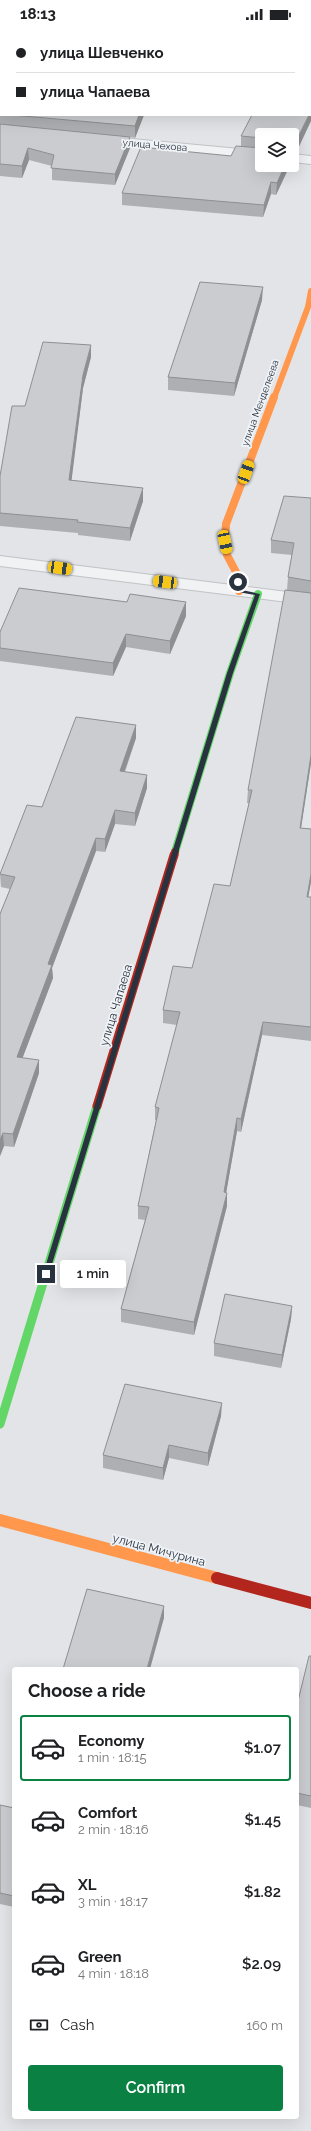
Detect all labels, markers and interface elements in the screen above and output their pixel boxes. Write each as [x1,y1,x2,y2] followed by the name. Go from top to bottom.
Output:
[20,5,56,23] text: 18:13
[40,44,164,62] text: улица Шевченко
[40,83,150,101] text: улица Чапаева
[255,128,299,172] map controls
[255,128,299,172] button: layers
[122,137,188,153] street label: улица Чехова
[239,358,281,448] street label: улица Менделеева
[236,459,256,485] car
[217,529,233,555] car
[47,560,73,576] car
[229,573,247,591] route start
[152,575,178,589] car
[97,962,135,1048] street label: улица Чапаева
[60,1260,126,1288] callout: 1 min
[37,1265,55,1283] route end
[77,1266,109,1281] text: 1 min
[111,1531,207,1569] street label: улица Мичурина
[28,1680,146,1701] text: Choose a ride
[30,1730,66,1766] icon: car
[78,1732,145,1750] text: Economy
[244,1739,281,1757] text: $1.07
[78,1750,147,1765] text: 1 min · 18:15
[30,1802,66,1838] icon: car
[78,1804,137,1822] text: Comfort
[245,1811,281,1829] text: $1.45
[78,1822,149,1837] text: 2 min · 18:16
[30,1874,66,1910] icon: car
[78,1876,96,1894] text: XL
[244,1883,281,1901] text: $1.82
[78,1894,148,1909] text: 3 min · 18:17
[30,1946,66,1982] icon: car
[78,1948,122,1966] text: Green
[242,1955,281,1973] text: $2.09
[78,1966,149,1981] text: 4 min · 18:18
[28,2014,50,2036] icon: cash
[60,2016,94,2034] text: Cash
[246,2018,283,2033] text: 160 m
[28,2065,283,2111] button: Confirm

